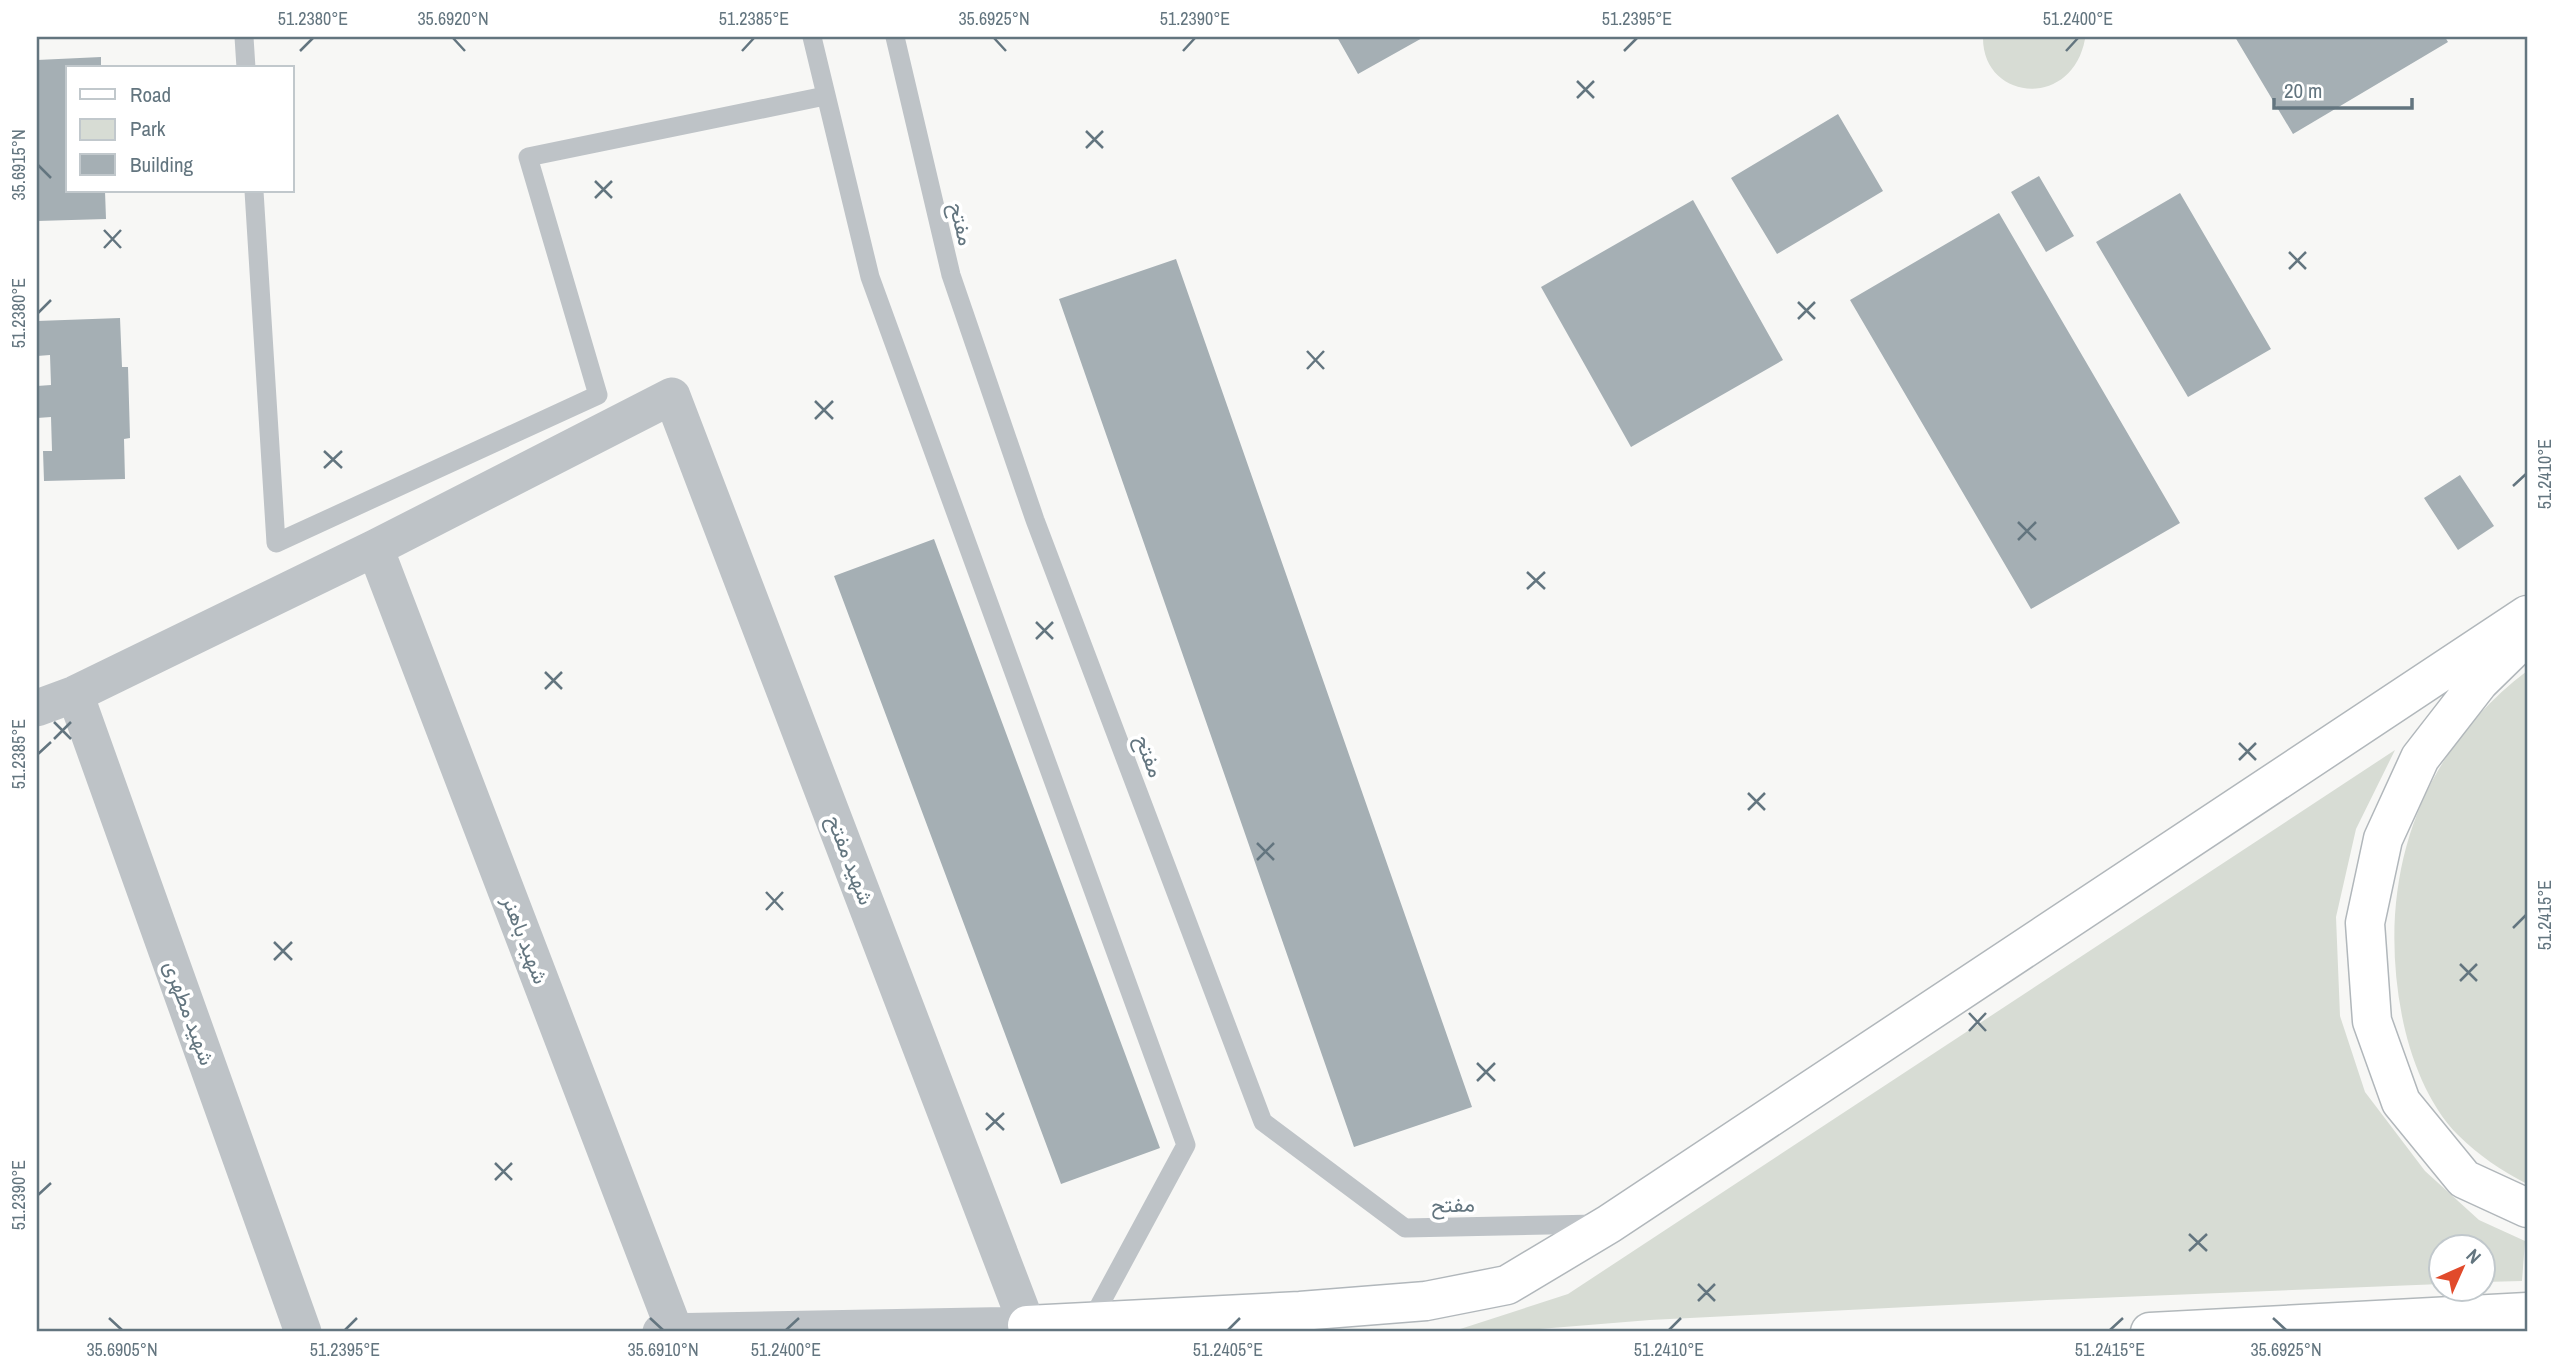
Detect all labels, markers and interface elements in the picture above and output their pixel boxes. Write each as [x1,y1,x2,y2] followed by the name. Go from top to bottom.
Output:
[278,6,348,31] text: 51.2380°E
[417,6,489,31] text: 35.6920°N
[719,6,789,31] text: 51.2385°E
[958,6,1030,31] text: 35.6925°N
[1160,6,1230,31] text: 51.2390°E
[1602,6,1672,31] text: 51.2395°E
[2043,6,2113,31] text: 51.2400°E
[66,66,294,192] legend
[2274,66,2412,110] scale bar
[2284,76,2322,105] text: 20 m
[130,80,171,109] text: Road
[130,114,166,143] text: Park
[6,129,31,201] text: 35.6915°N
[130,150,194,179] text: Building
[942,199,981,249] street label: مفتح
[6,278,31,348] text: 51.2380°E
[2532,439,2557,509] text: 51.2410°E
[6,719,31,789] text: 51.2385°E
[1128,730,1171,781] street label: مفتح
[820,811,881,909] street label: شهید مفتح
[2532,880,2557,950] text: 51.2415°E
[495,891,555,988] street label: شهید باهنر
[157,956,222,1069] street label: شهید مطهری
[6,1160,31,1230] text: 51.2390°E
[1431,1190,1475,1219] street label: مفتح
[2428,1232,2498,1302] north arrow
[2461,1243,2487,1269] text: N
[86,1337,158,1362] text: 35.6905°N
[310,1337,380,1362] text: 51.2395°E
[627,1337,699,1362] text: 35.6910°N
[751,1337,821,1362] text: 51.2400°E
[1193,1337,1263,1362] text: 51.2405°E
[1634,1337,1704,1362] text: 51.2410°E
[2075,1337,2145,1362] text: 51.2415°E
[2250,1337,2322,1362] text: 35.6925°N

